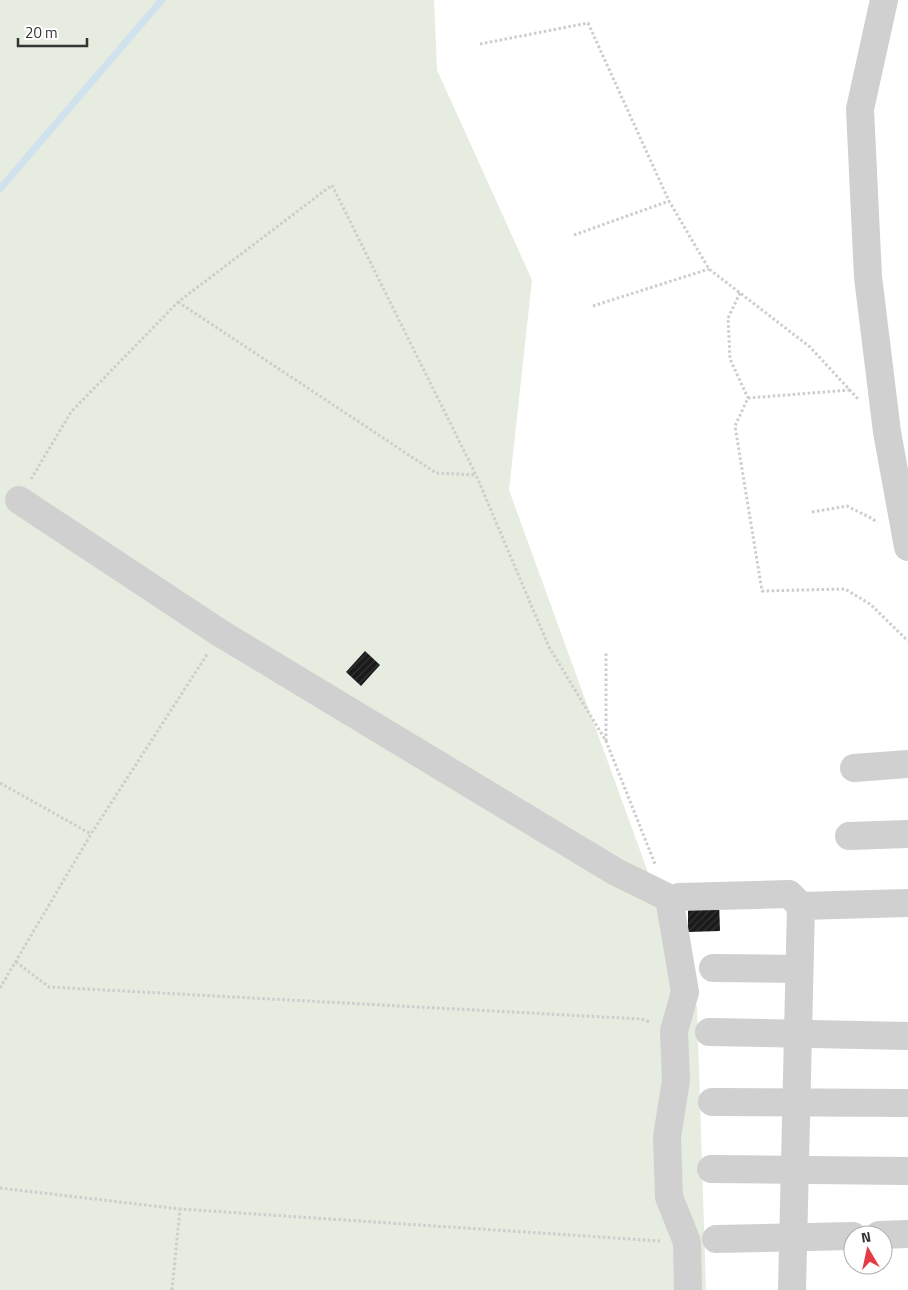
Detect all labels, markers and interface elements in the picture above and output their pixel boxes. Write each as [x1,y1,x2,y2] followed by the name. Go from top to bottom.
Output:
[18,15,86,47] scale bar
[25,21,58,44] text: 20 m
[843,1225,893,1275] north arrow
[859,1226,872,1248] text: N

